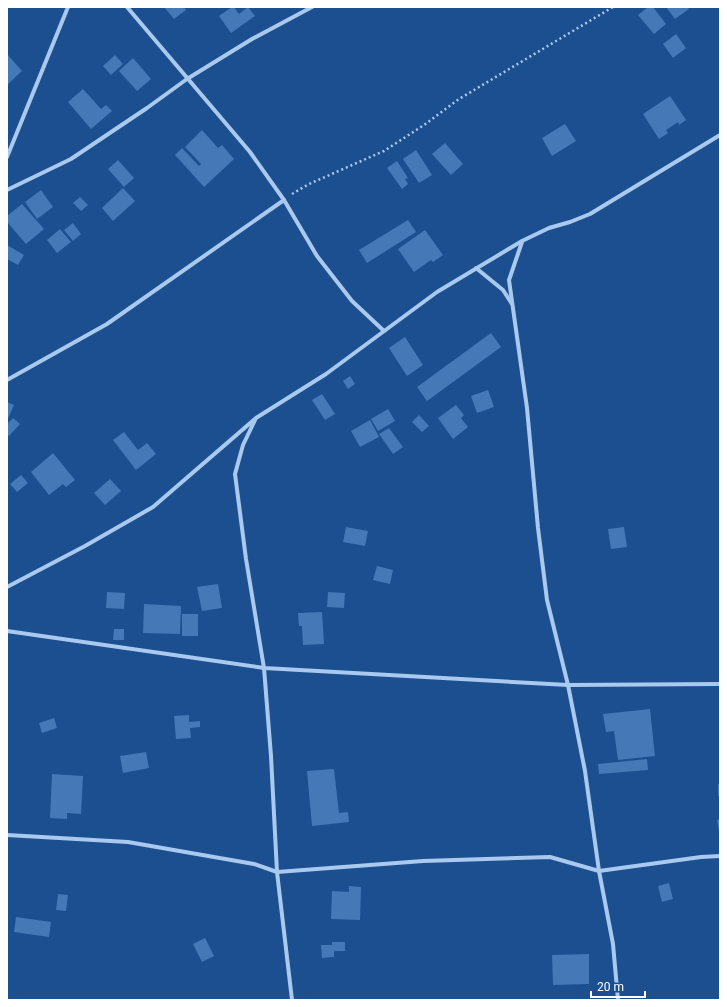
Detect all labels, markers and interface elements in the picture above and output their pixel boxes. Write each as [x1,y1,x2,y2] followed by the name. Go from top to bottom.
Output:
[591,973,645,999] scale bar
[597,980,624,994] text: 20 m

